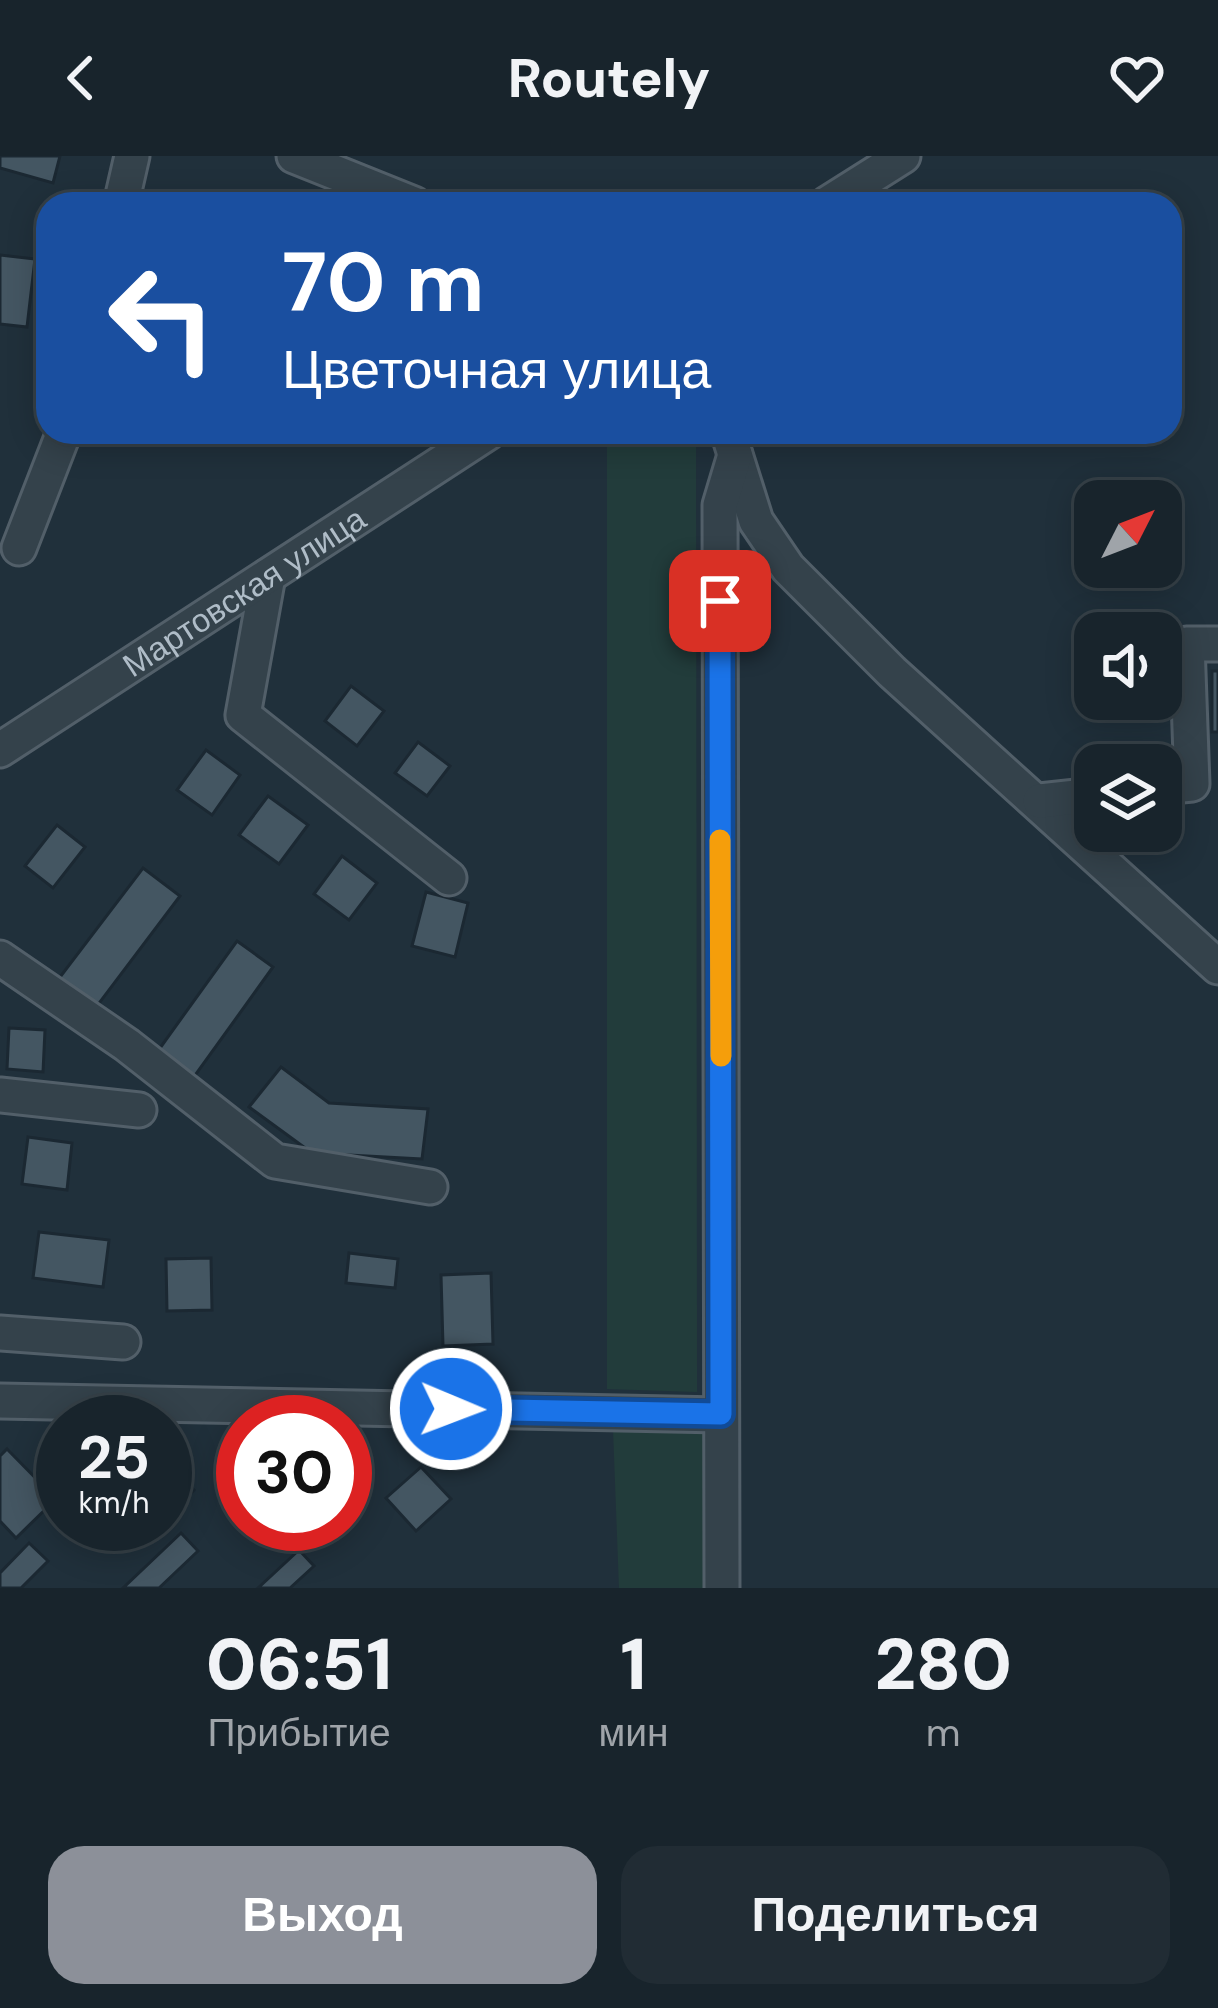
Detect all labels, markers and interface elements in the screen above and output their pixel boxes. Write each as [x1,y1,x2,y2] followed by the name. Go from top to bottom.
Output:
[508,43,710,114] text: Routely
[48,45,114,111] icon: back
[1104,45,1170,111] icon: heart
[282,228,485,337] text: 70 m
[84,240,240,396] icon: left
[282,334,711,405] text: Цветочная улица
[1074,480,1182,588] north arrow
[1074,480,1182,852] map controls
[114,496,374,686] street label: Мартовская улица
[669,550,771,652] pin
[687,568,753,634] icon: arrive
[1074,612,1182,720] button: sound
[1074,744,1182,852] button: layers
[388,1346,514,1472] position arrow
[216,1395,372,1551] speed limit sign: 30
[78,1418,150,1497] text: 25
[79,1483,149,1522] text: km/h
[206,1618,393,1711] text: 06:51
[620,1618,647,1711] text: 1
[874,1618,1012,1711] text: 280
[208,1707,391,1758] text: Прибытие
[598,1707,669,1758] text: мин
[926,1707,961,1758] text: m
[48,1846,597,1984] button: Выход
[621,1846,1170,1984] button: Поделиться

